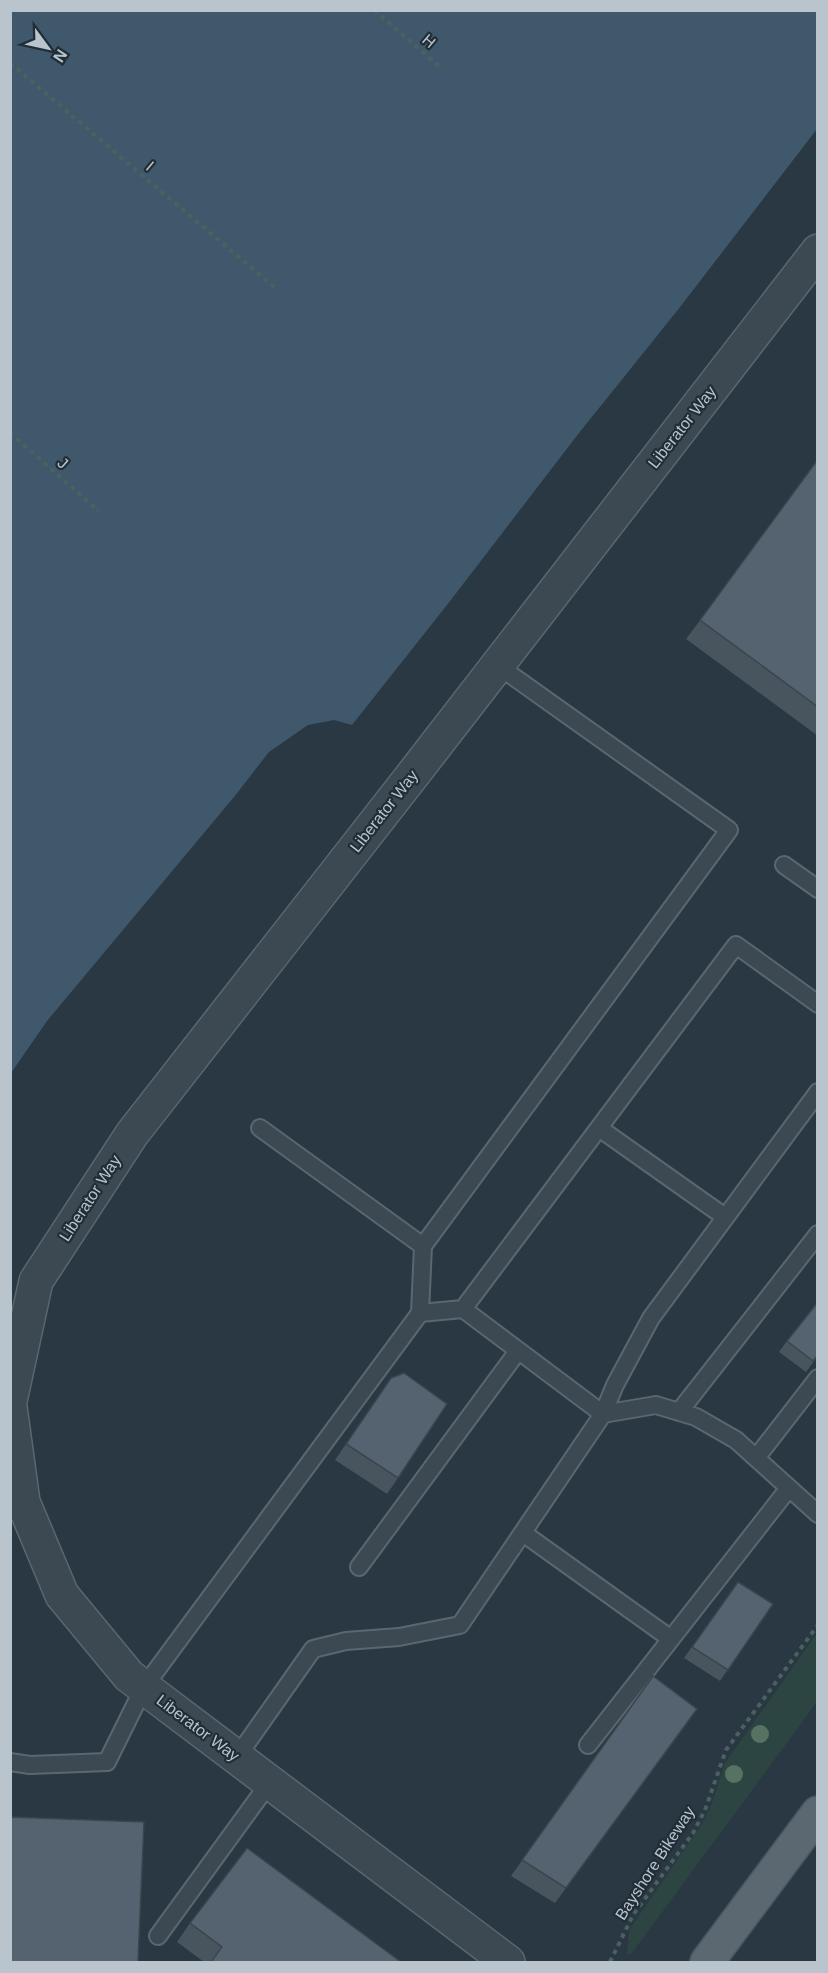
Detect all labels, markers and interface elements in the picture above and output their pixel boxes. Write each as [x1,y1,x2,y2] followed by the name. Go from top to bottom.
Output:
[18,18,78,78] north arrow
[419,31,439,51] street label: H
[50,46,70,65] text: N
[143,158,157,174] street label: I
[645,383,719,471] street label: Liberator Way
[54,454,72,472] street label: J
[347,767,421,855] street label: Liberator Way
[56,1152,124,1244] street label: Liberator Way
[153,1691,243,1765] street label: Liberator Way
[612,1803,698,1923] street label: Bayshore Bikeway

